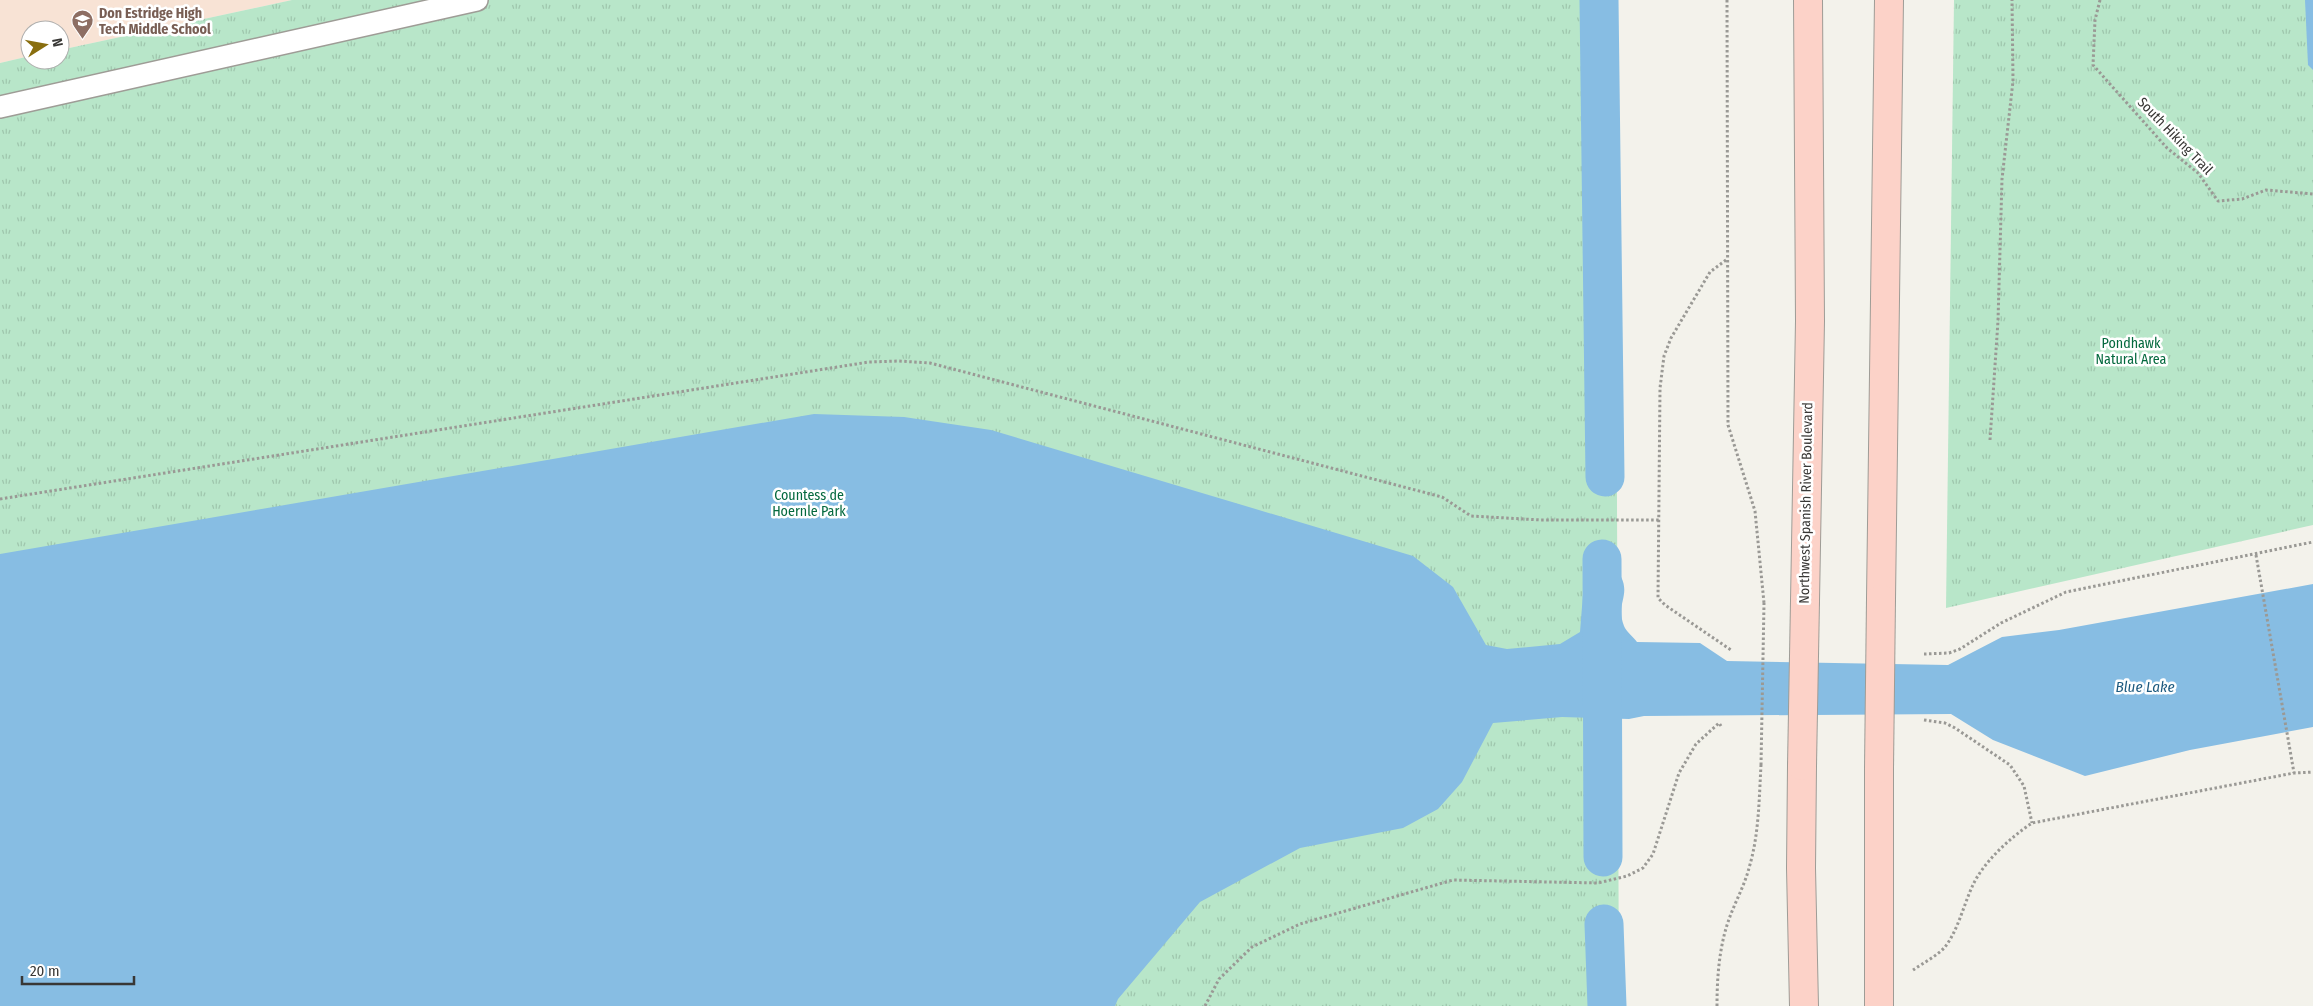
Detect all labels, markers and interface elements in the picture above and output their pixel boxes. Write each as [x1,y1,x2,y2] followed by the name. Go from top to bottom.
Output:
[99,5,211,38] place label: Don Estridge High Tech Middle School
[71,9,95,40] school or university icon: Don Estridge High Tech Middle School
[20,20,70,70] north arrow
[48,37,66,48] text: N
[2134,94,2216,178] street label: South Hiking Trail
[2096,335,2167,368] park label: Pondhawk Natural Area
[1796,402,1816,604] street label: Northwest Spanish River Boulevard
[772,487,846,520] park label: Countess de Hoernle Park
[2115,678,2175,696] water label: Blue Lake
[22,954,135,986] scale bar
[30,962,60,980] text: 20 m

